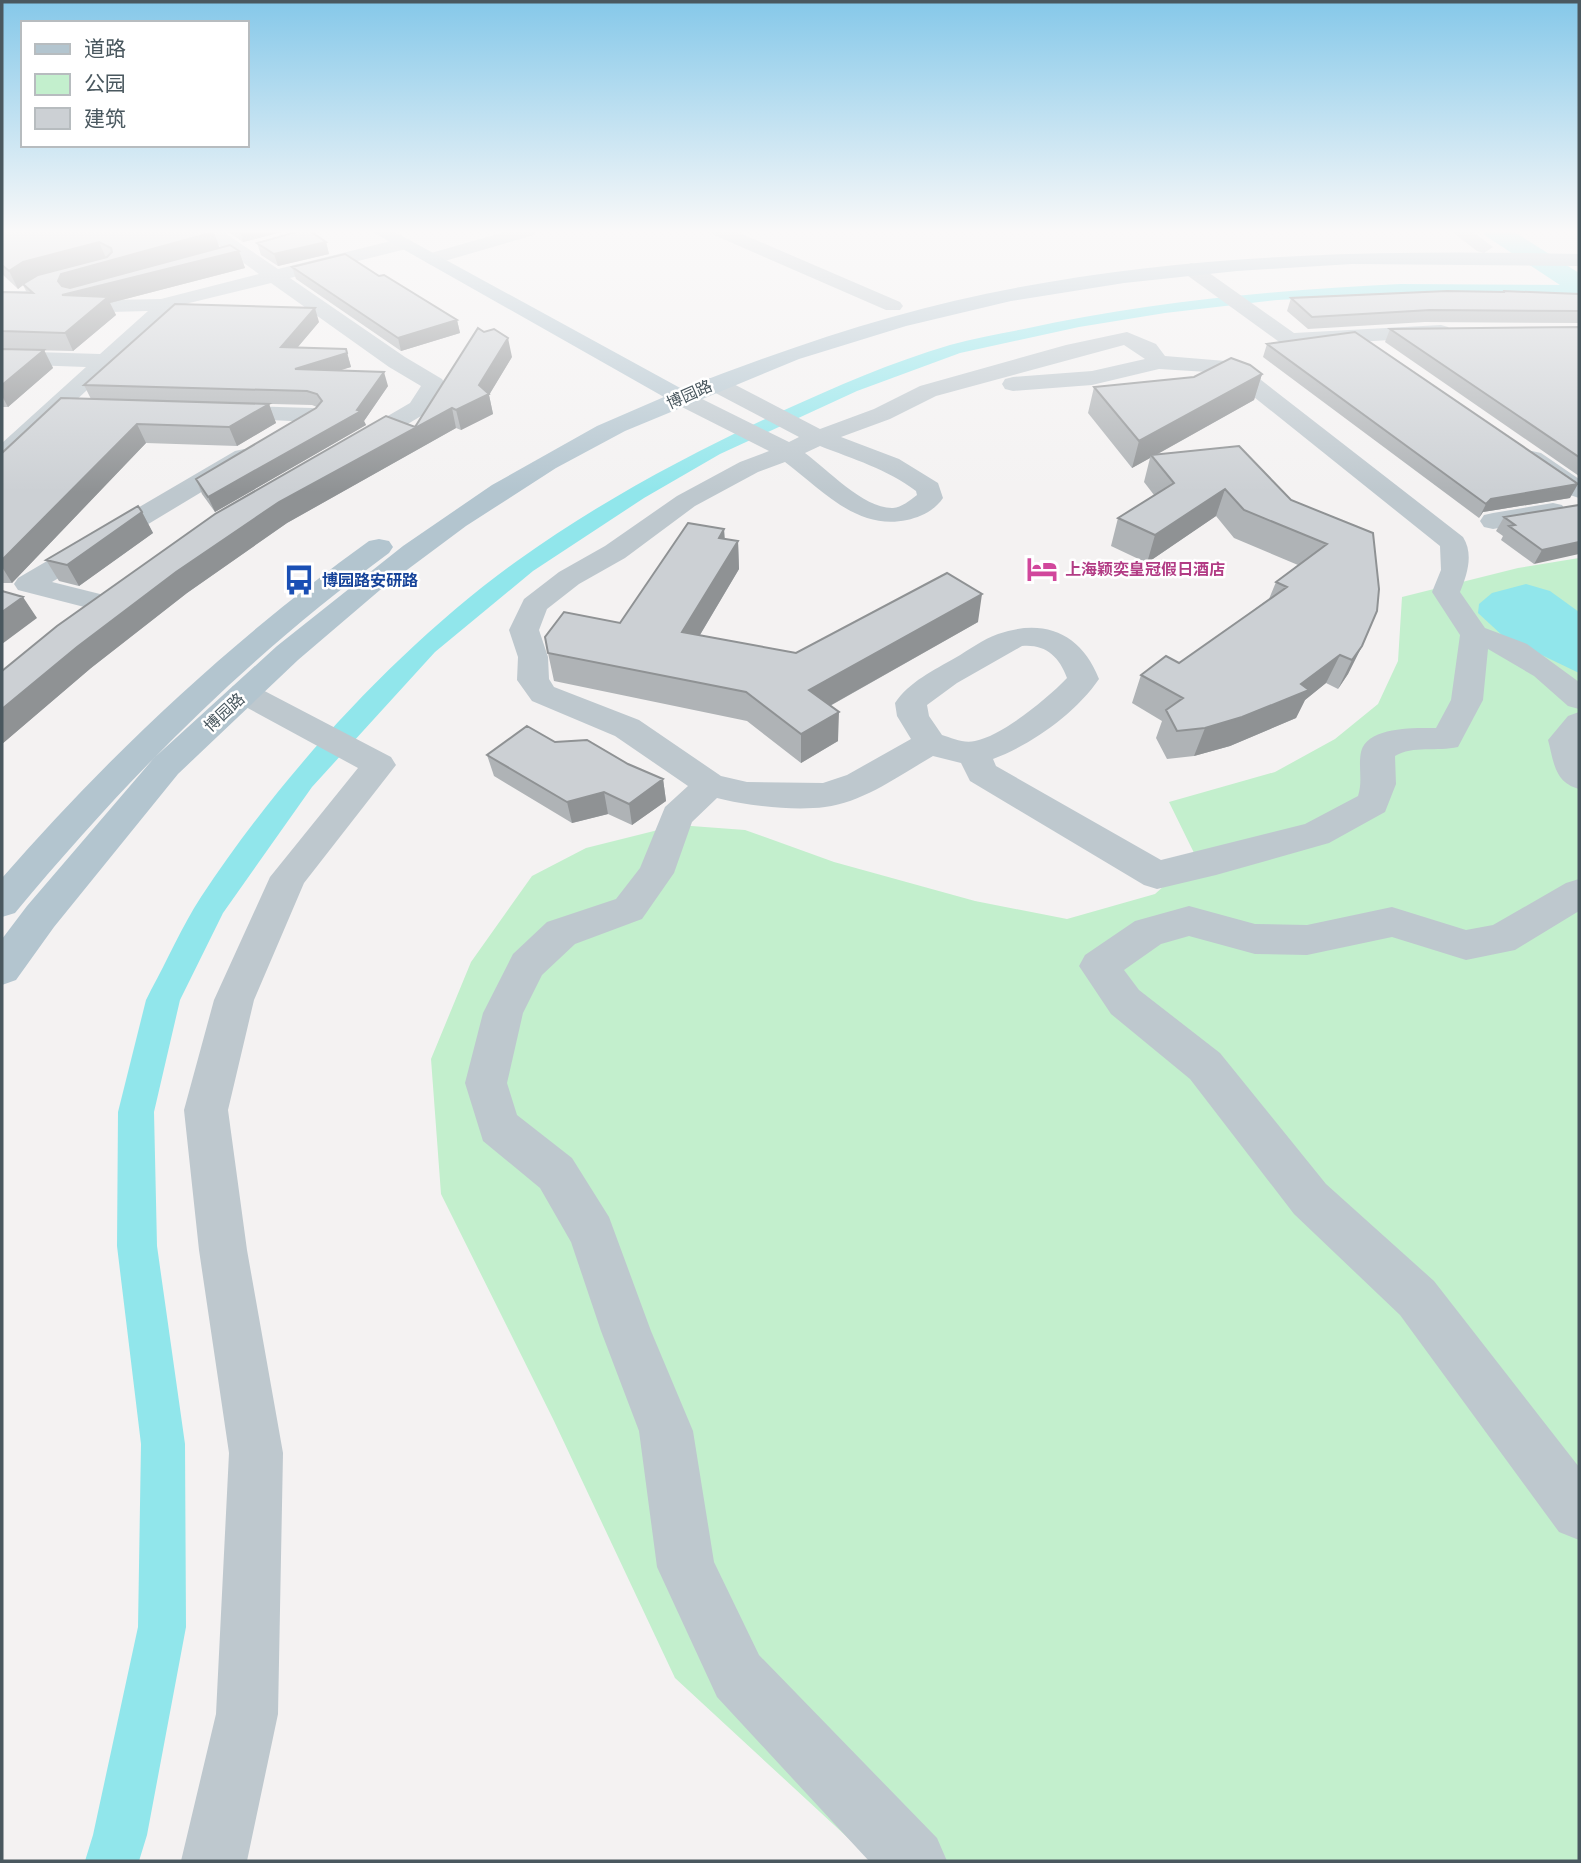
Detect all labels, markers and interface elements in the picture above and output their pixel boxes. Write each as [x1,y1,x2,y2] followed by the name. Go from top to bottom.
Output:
[21,21,248,147] legend
[84,32,126,64] text: 道路
[84,67,126,99] text: 公园
[84,102,126,134] text: 建筑
[662,373,716,415] street label: 博园路
[1025,552,1059,586] hotel icon: 上海颖奕皇冠假日酒店
[1065,557,1225,581] place label: 上海颖奕皇冠假日酒店
[282,563,316,597] bus stop icon: 博园路安研路
[322,568,418,592] place label: 博园路安研路
[198,687,250,737] street label: 博园路

